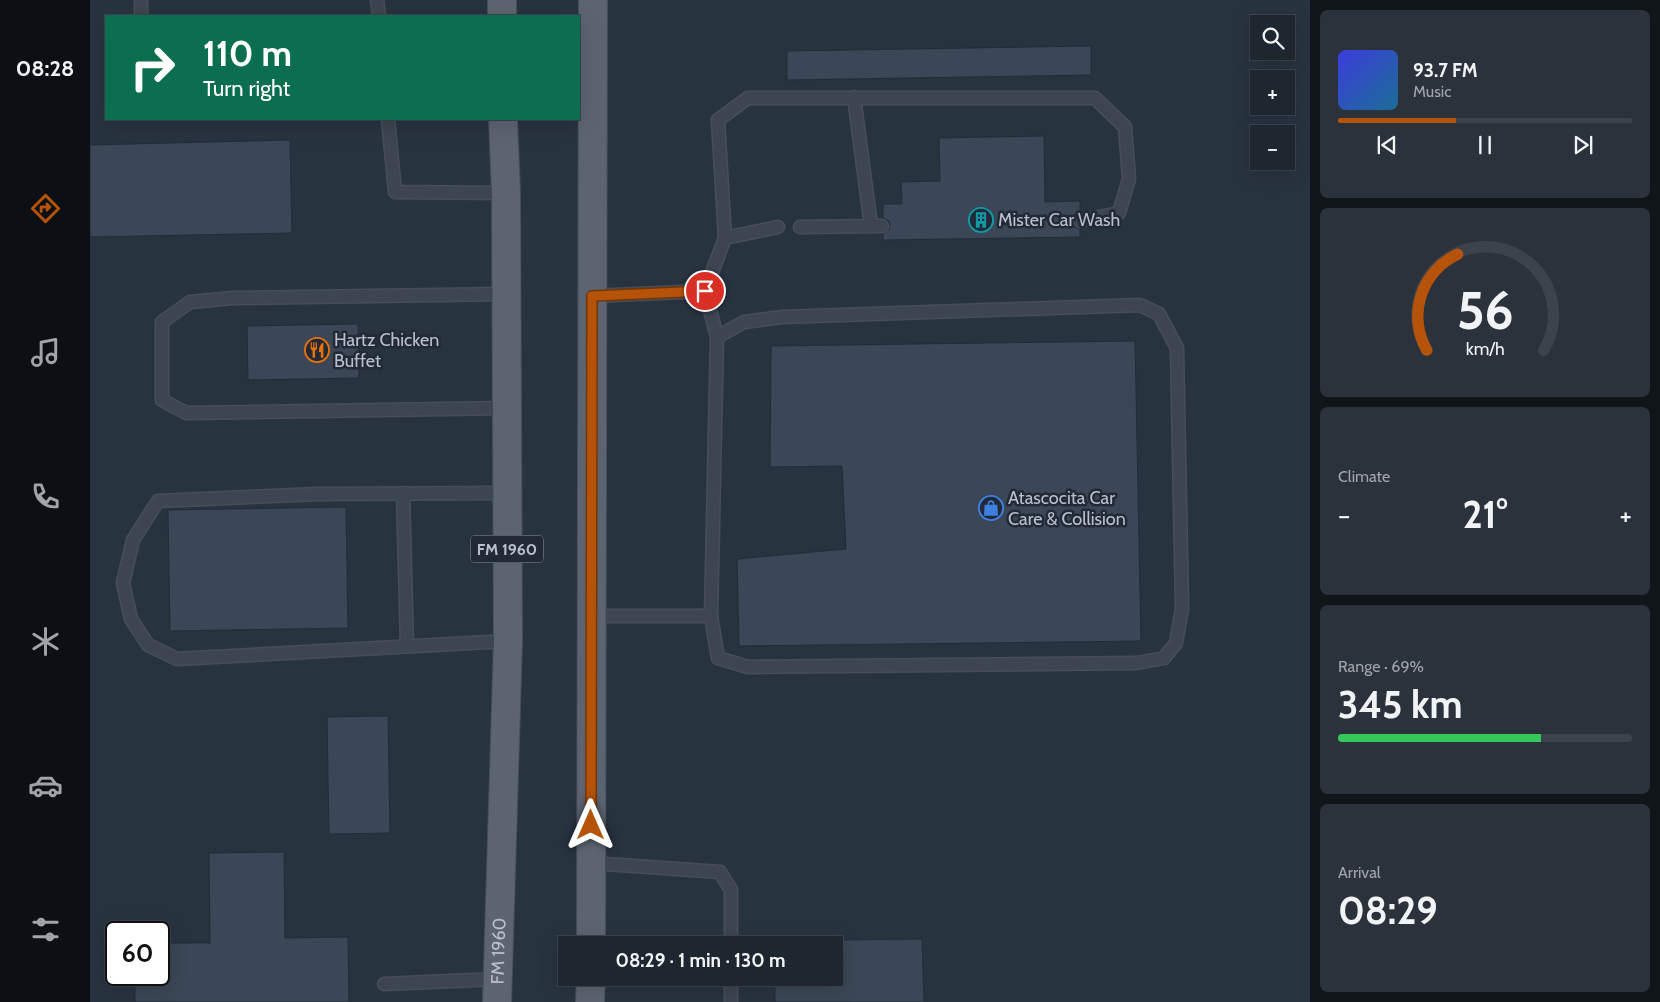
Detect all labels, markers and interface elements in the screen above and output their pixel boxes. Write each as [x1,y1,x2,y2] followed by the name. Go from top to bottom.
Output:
[1250,15,1295,170] map controls
[1250,15,1295,60] button: search
[203,32,292,75] text: 110 m
[120,35,185,100] icon: right
[16,55,74,82] text: 08:28
[1413,59,1478,82] text: 93.7 FM
[1250,70,1295,115] button: +
[203,75,290,102] text: Turn right
[1413,82,1451,101] text: Music
[1250,125,1295,170] button: −
[1373,131,1401,159] icon: previous
[1471,131,1499,159] icon: pause
[1569,131,1597,159] icon: next
[28,191,63,226] icon: directions
[968,207,994,233] building icon: Mister Car Wash
[998,209,1120,231] place label: Mister Car Wash
[684,270,726,312] pin
[691,277,719,305] icon: arrive
[1456,279,1514,342] text: 56
[334,329,439,372] place label: Hartz Chicken Buffet
[28,335,63,370] icon: music
[304,337,330,363] restaurant icon: Hartz Chicken Buffet
[1465,338,1505,359] text: km/h
[1338,467,1390,486] text: Climate
[28,479,63,514] icon: phone
[1008,487,1126,530] place label: Atascocita Car Care & Collision
[1462,491,1508,538] text: 21°
[978,495,1004,521] shop icon: Atascocita Car Care & Collision
[1338,498,1350,532] text: −
[1620,498,1632,532] text: +
[471,536,543,562] road number: FM 1960
[28,624,63,659] icon: climate
[1338,657,1424,676] text: Range · 69%
[1338,681,1463,728] text: 345 km
[28,768,63,803] icon: car
[564,798,616,850] position arrow
[1338,863,1381,882] text: Arrival
[1338,887,1438,934] text: 08:29
[28,912,63,947] icon: filters
[487,917,511,985] street label: FM 1960
[105,921,170,986] speed limit sign: 60
[615,949,786,972] text: 08:29 · 1 min · 130 m

